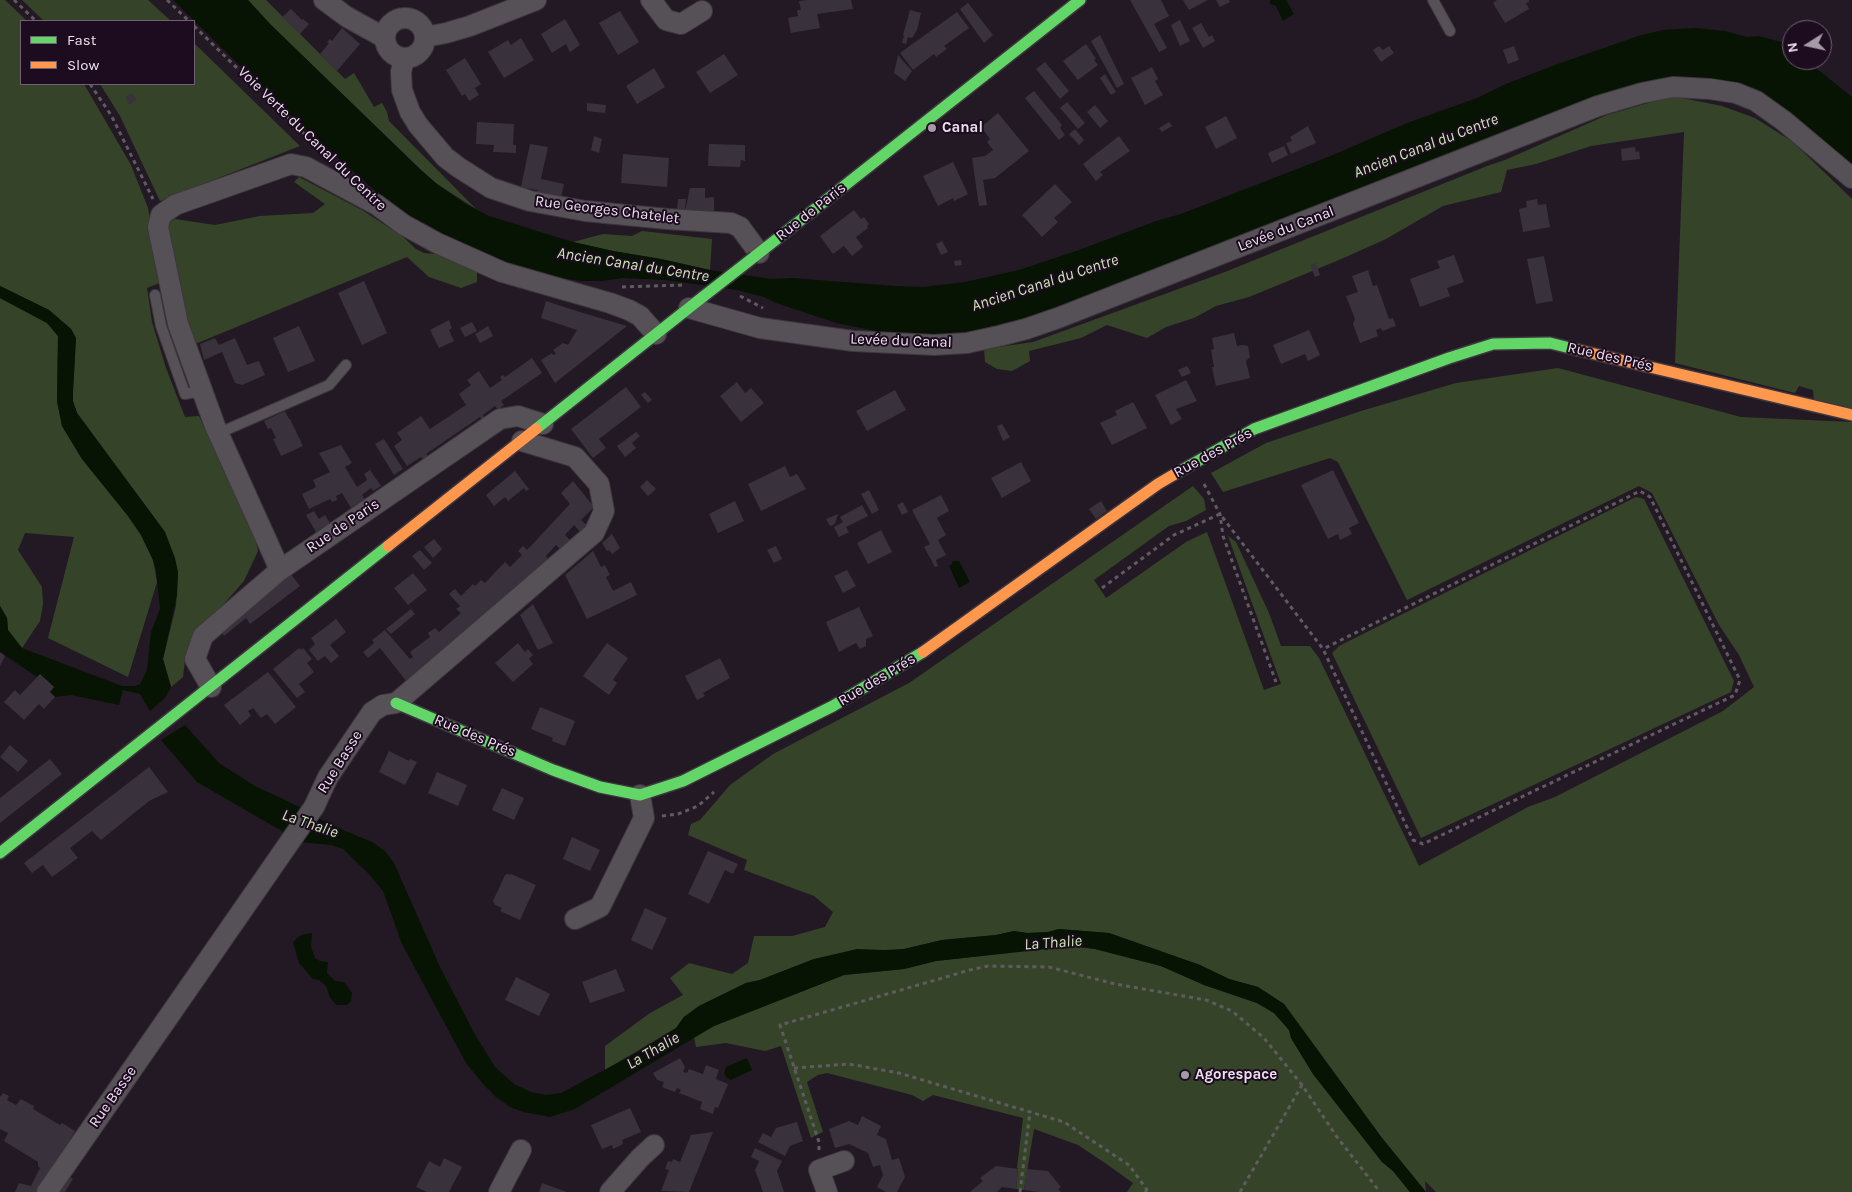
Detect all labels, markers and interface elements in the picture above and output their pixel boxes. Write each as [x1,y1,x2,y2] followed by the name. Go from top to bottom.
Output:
[20,20,195,85] legend
[1782,20,1832,70] north arrow
[67,31,96,49] text: Fast
[1783,41,1802,54] text: N
[67,56,99,74] text: Slow
[234,63,390,215] street label: Voie Verte du Canal du Centre
[1351,110,1501,182] water label: Ancien Canal du Centre
[942,119,983,137] place label: Canal
[926,122,938,134] marker: Canal
[772,179,850,245] street label: Rue de Paris
[534,192,680,228] street label: Rue Georges Chatelet
[1235,202,1337,256] street label: Levée du Canal
[556,244,710,286] water label: Ancien Canal du Centre
[969,250,1121,316] water label: Ancien Canal du Centre
[850,330,952,352] street label: Levée du Canal
[1566,338,1654,376] street label: Rue des Prés
[1171,424,1255,482] street label: Rue des Prés
[303,495,383,557] street label: Rue de Paris
[835,650,919,710] street label: Rue des Prés
[431,711,519,761] street label: Rue des Prés
[314,727,366,797] street label: Rue Basse
[279,805,341,843] water label: La Thalie
[1023,931,1083,955] water label: La Thalie
[623,1028,683,1074] water label: La Thalie
[85,1063,141,1131] street label: Rue Basse
[1195,1066,1277,1084] place label: Agorespace
[1179,1069,1191,1081] marker: Agorespace

